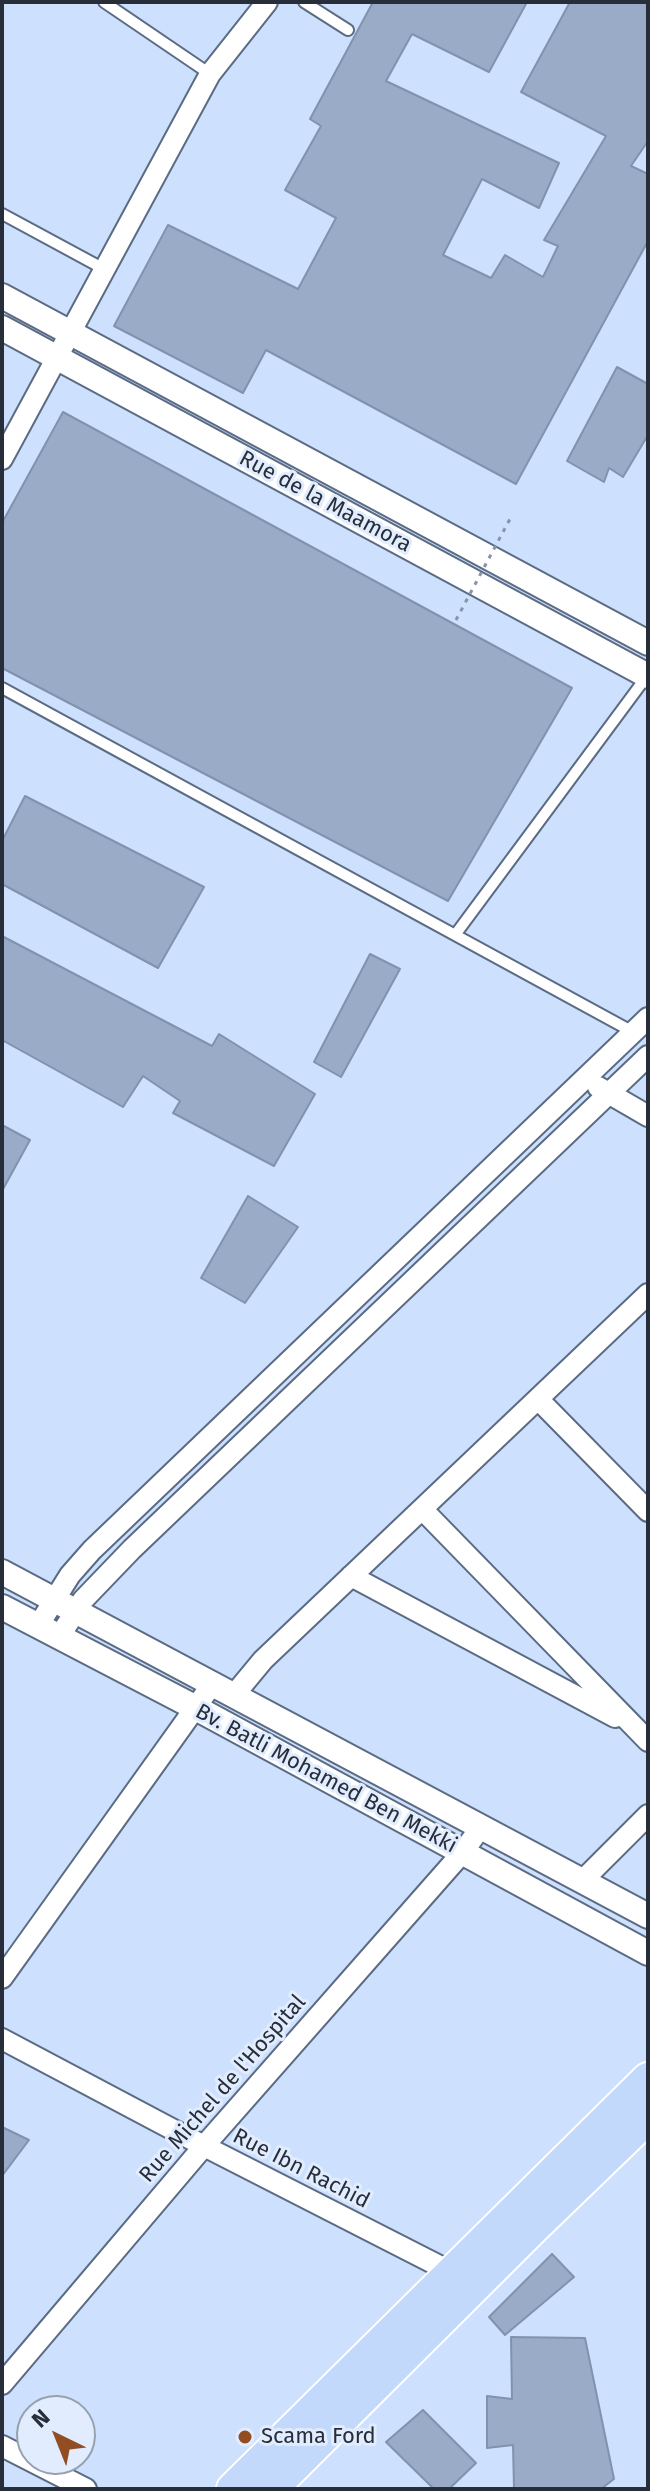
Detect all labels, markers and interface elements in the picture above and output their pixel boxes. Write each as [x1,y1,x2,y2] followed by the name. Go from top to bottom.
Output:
[234,445,416,559] street label: Rue de la Maamora
[191,1699,461,1859] street label: Bv. Batli Mohamed Ben Mekki
[134,1990,312,2188] street label: Rue Michel de l'Hospital
[228,2123,374,2215] street label: Rue Ibn Rachid
[16,2395,96,2475] north arrow
[26,2404,55,2433] text: N
[261,2424,376,2450] place label: Scama Ford
[236,2428,254,2446] marker: Scama Ford

